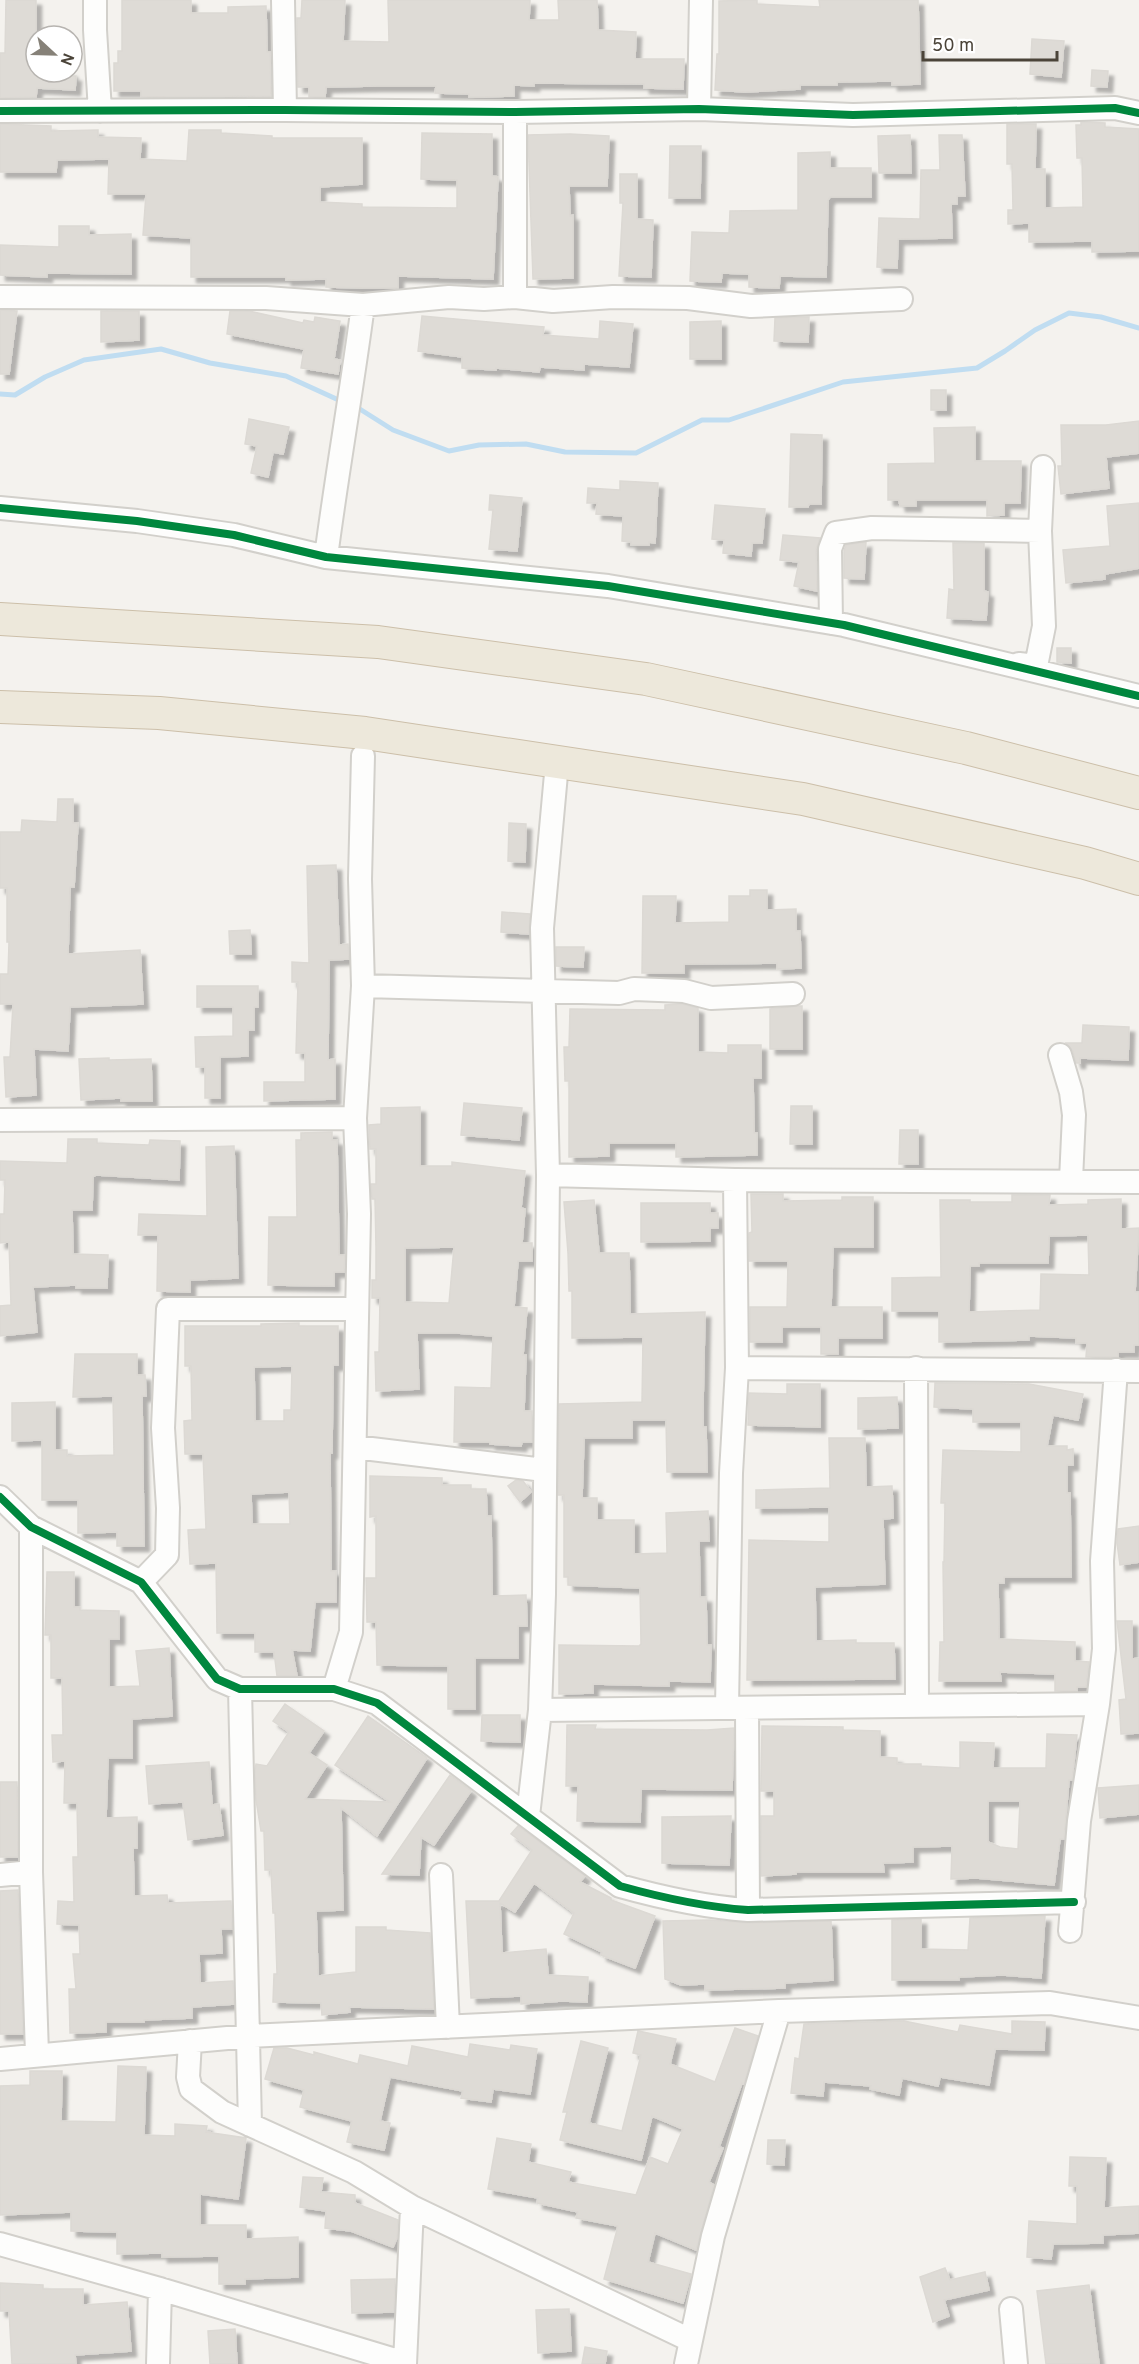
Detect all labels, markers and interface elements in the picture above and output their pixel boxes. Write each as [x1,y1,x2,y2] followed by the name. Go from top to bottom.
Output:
[24,24,84,84] north arrow
[923,24,1056,62] scale bar
[932,35,974,58] text: 50 m
[55,50,77,68] text: N

